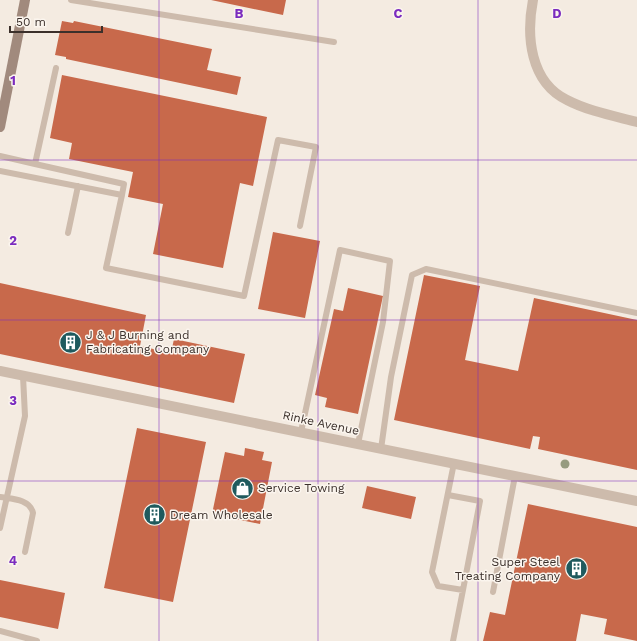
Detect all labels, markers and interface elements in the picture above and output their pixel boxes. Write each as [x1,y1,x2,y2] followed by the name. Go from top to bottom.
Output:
[235,6,244,21] text: B
[394,6,403,21] text: C
[552,6,562,21] text: D
[10,8,102,34] scale bar
[16,15,46,29] text: 50 m
[10,73,16,88] text: 1
[9,233,17,248] text: 2
[86,328,210,356] place label: J & J Burning and Fabricating Company
[57,329,83,355] building icon: J & J Burning and Fabricating Company
[9,393,17,408] text: 3
[281,408,361,438] street label: Rinke Avenue
[229,475,255,501] shop icon: Service Towing
[258,481,345,495] place label: Service Towing
[142,502,168,528] building icon: Dream Wholesale
[170,508,273,522] place label: Dream Wholesale
[9,553,18,568] text: 4
[455,555,561,583] place label: Super Steel Treating Company
[563,556,589,582] building icon: Super Steel Treating Company

